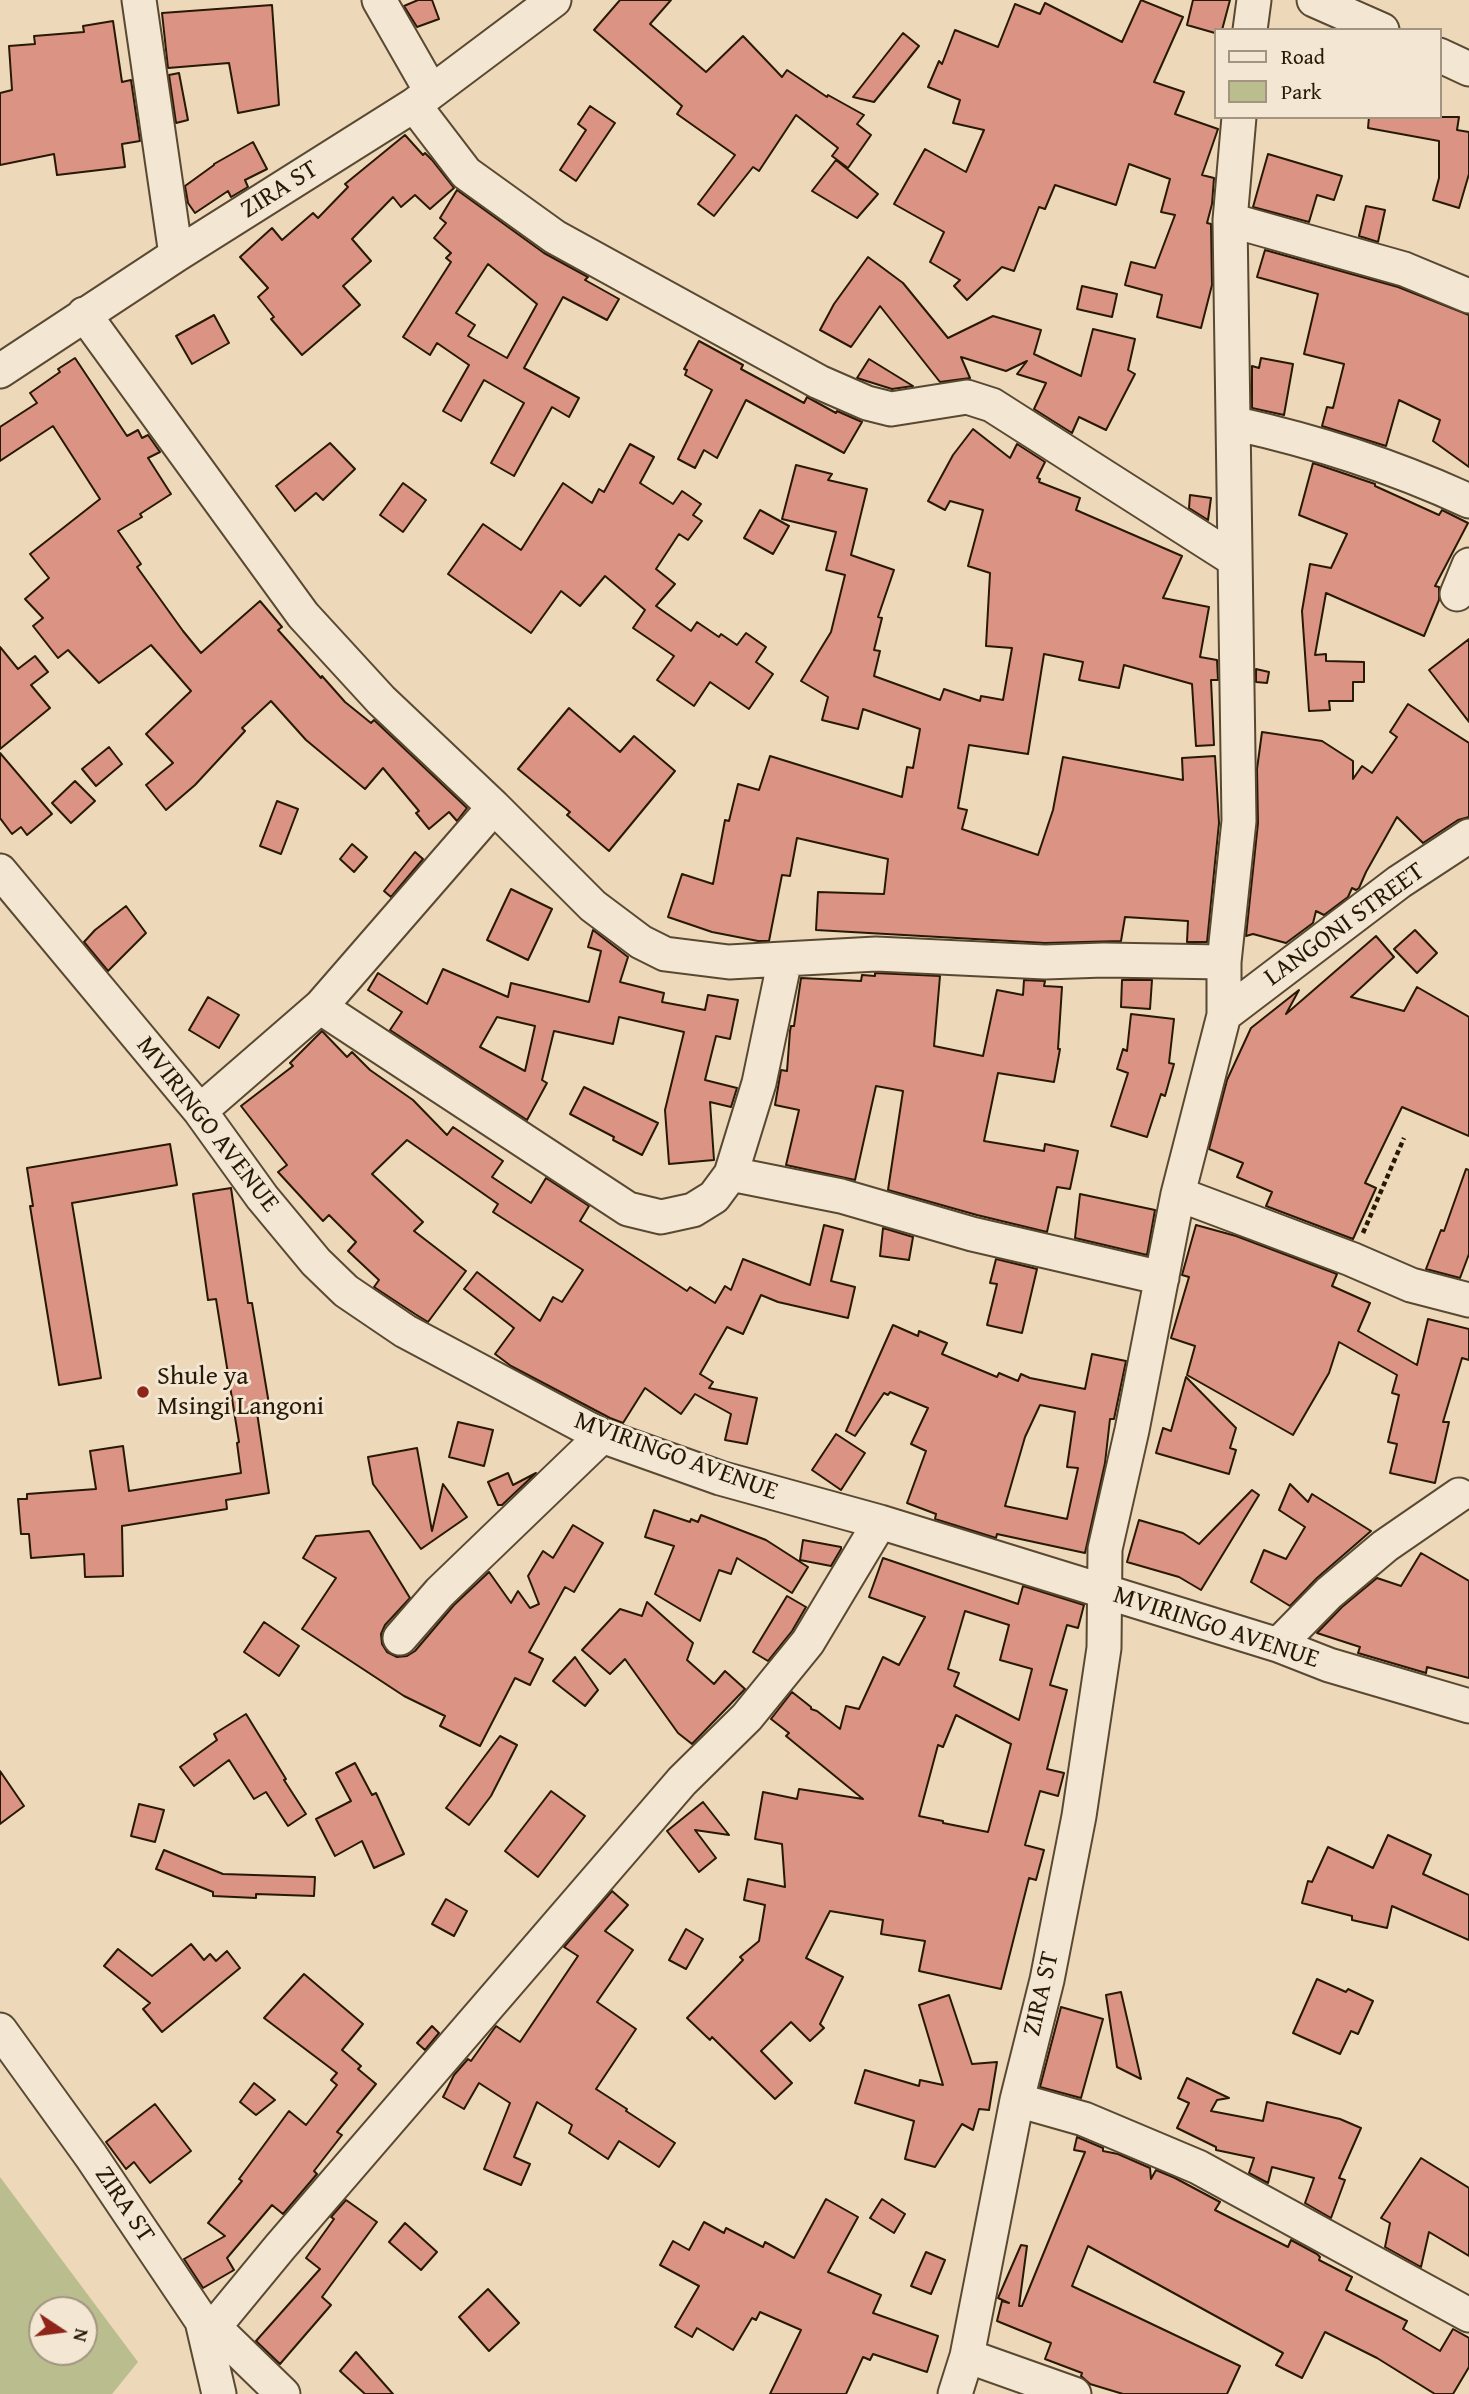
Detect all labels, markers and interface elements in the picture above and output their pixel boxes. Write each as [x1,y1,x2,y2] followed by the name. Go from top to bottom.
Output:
[1214,28,1441,119] legend
[1281,41,1325,72] text: Road
[1281,76,1322,107] text: Park
[235,154,325,226] street label: ZIRA ST
[1259,856,1431,994] street label: LANGONI STREET
[129,1031,285,1219] street label: MVIRINGO AVENUE
[157,1361,324,1422] place label: Shule ya Msingi Langoni
[135,1384,151,1400] marker: Shule ya Msingi Langoni
[570,1406,782,1508] street label: MVIRINGO AVENUE
[1109,1580,1323,1676] street label: MVIRINGO AVENUE
[1017,1949,1067,2039] street label: ZIRA ST
[87,2161,161,2249] street label: ZIRA ST
[28,2296,98,2366] north arrow
[66,2326,97,2345] text: N

